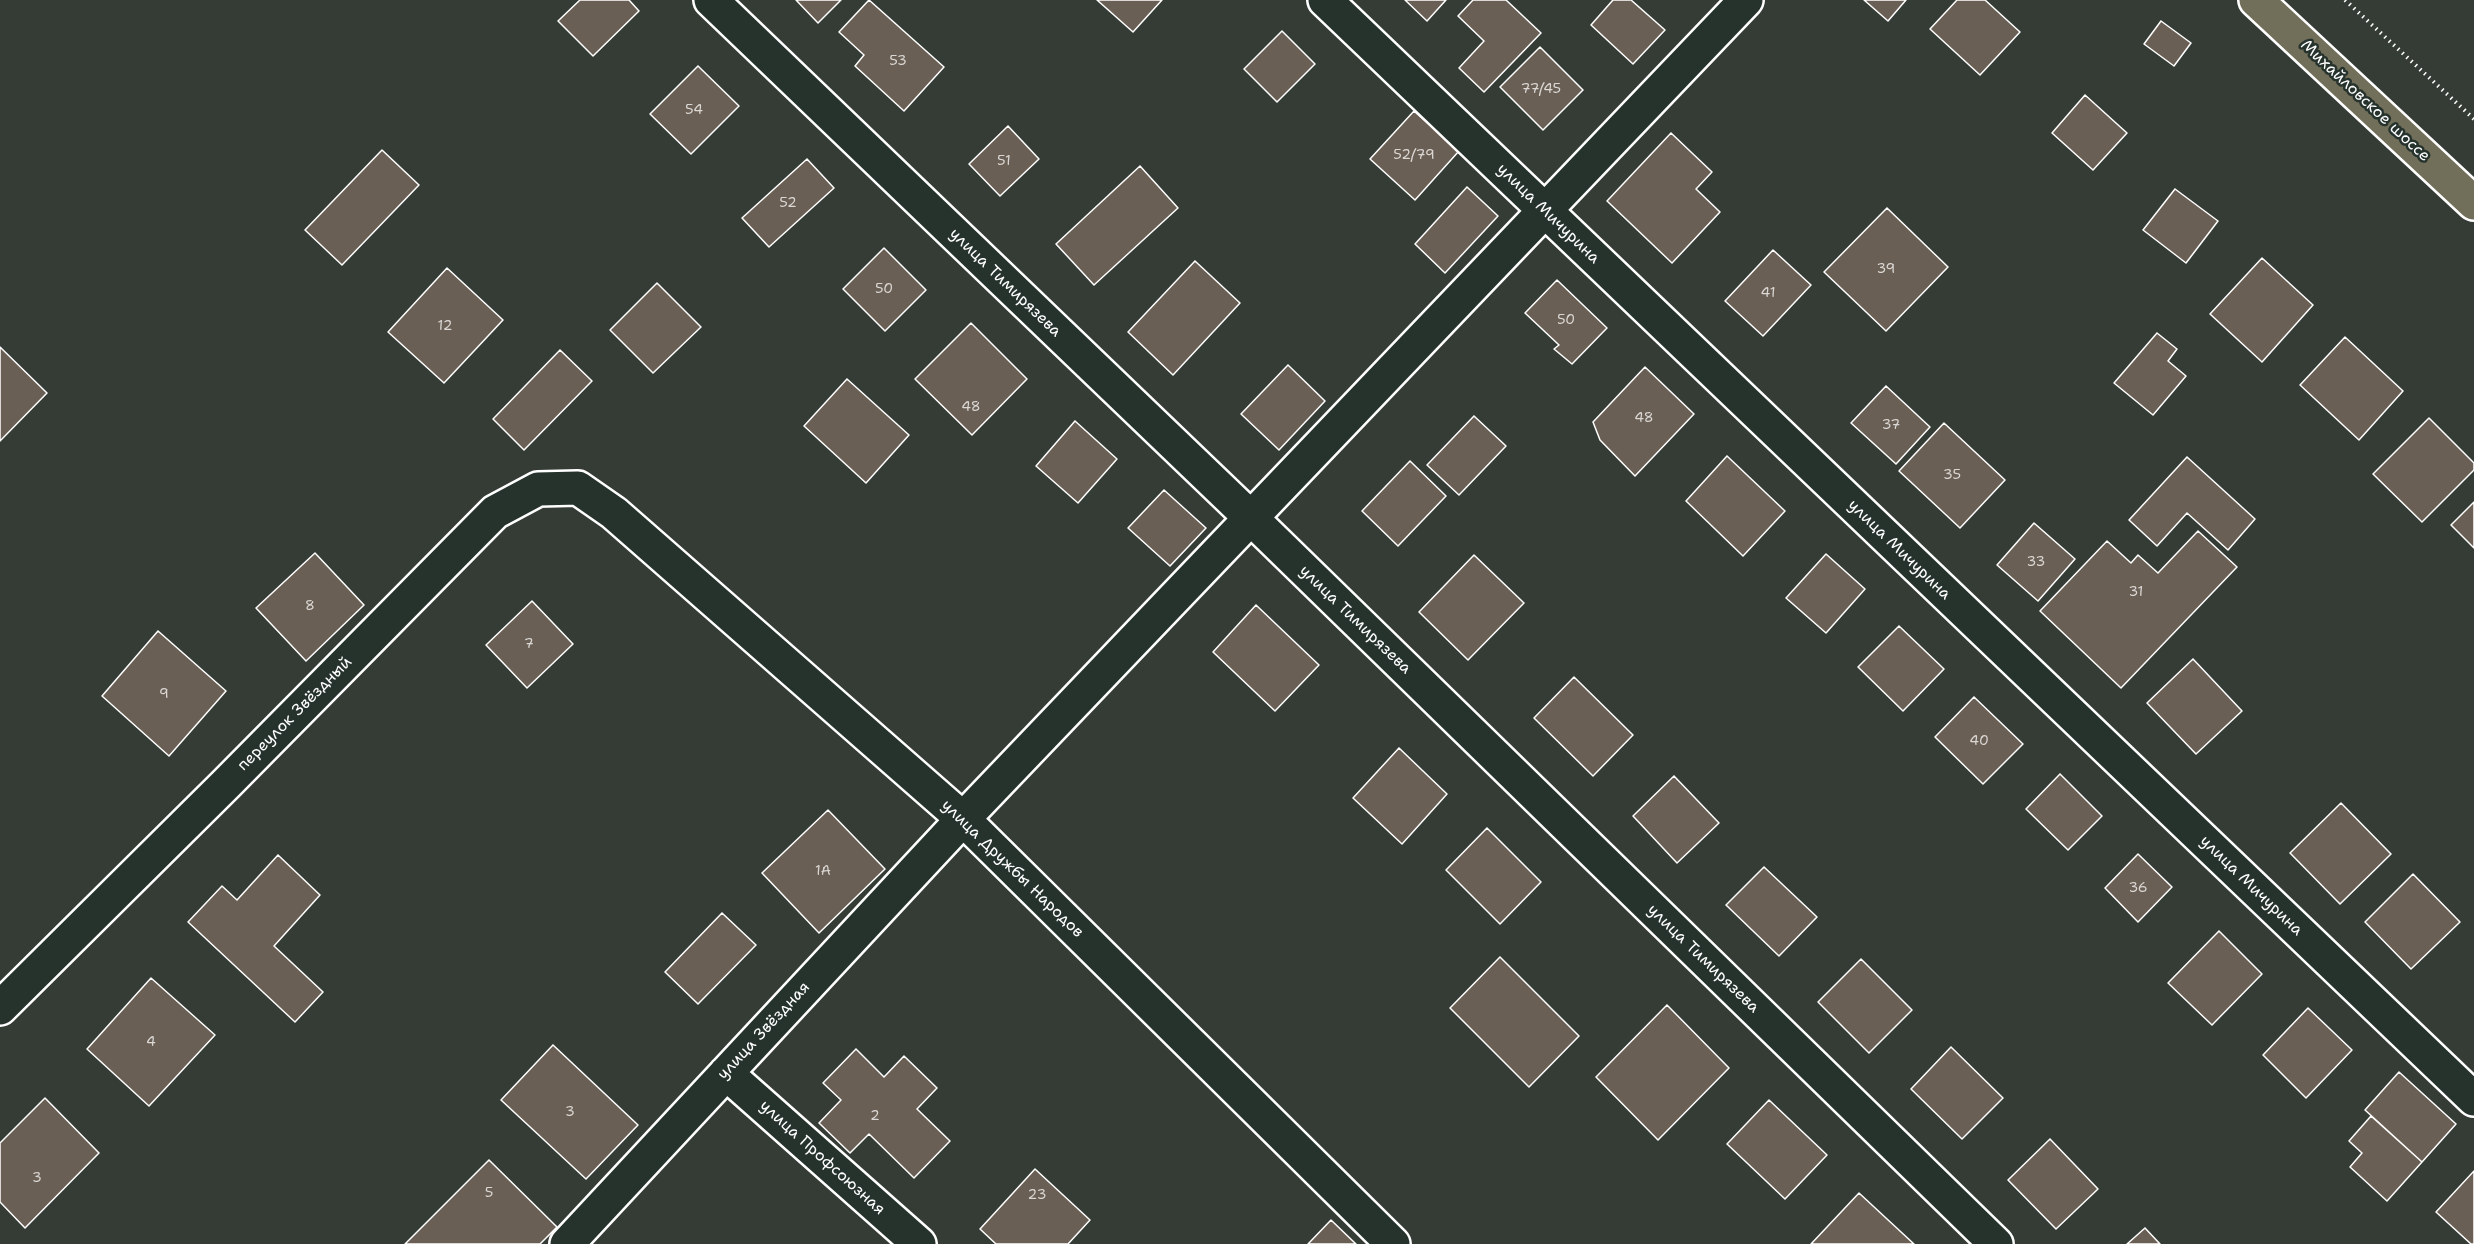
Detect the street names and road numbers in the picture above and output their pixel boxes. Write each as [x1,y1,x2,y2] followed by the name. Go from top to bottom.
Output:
[2296,36,2434,166] street label: Михайловское шоссе
[1492,160,1604,268] street label: улица Мичурина
[945,225,1065,341] street label: улица Тимирязева
[1843,496,1955,604] street label: улица Мичурина
[1295,562,1415,678] street label: улица Тимирязева
[234,653,356,775] street label: переулок Звёздный
[937,796,1087,942] street label: улица Дружбы Народов
[2195,832,2307,940] street label: улица Мичурина
[1643,901,1763,1017] street label: улица Тимирязева
[714,978,814,1084] street label: улица Звёздная
[755,1097,889,1219] street label: улица Профсоюзная

